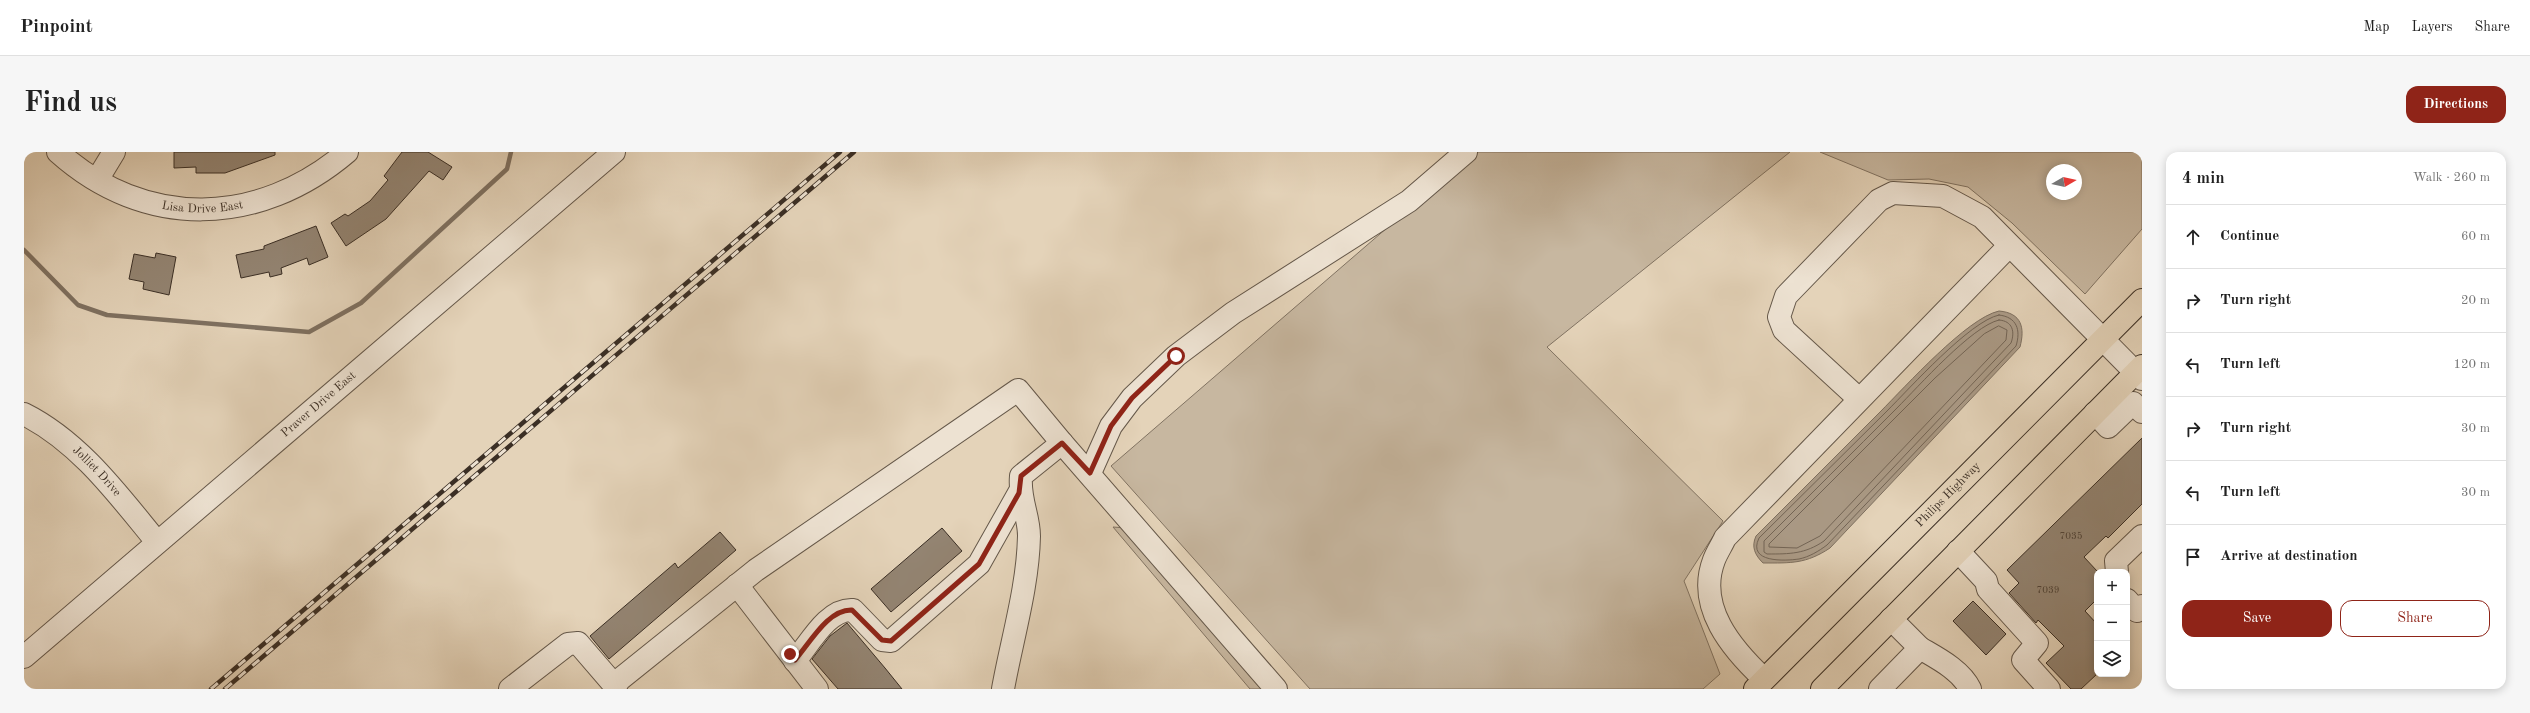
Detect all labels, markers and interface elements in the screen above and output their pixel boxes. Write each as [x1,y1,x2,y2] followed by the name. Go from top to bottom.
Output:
[20,18,93,37] text: Pinpoint
[2364,20,2390,34] text: Map
[2412,20,2453,34] text: Layers
[2475,20,2510,34] text: Share
[2406,86,2506,123] button: Directions
[24,90,117,118] text: Find us
[2046,164,2082,200] north arrow
[2182,170,2225,187] text: 4 min
[2413,171,2490,184] text: Walk · 260 m
[161,199,244,215] street label: Lisa Drive East
[2182,226,2204,248] icon: ahead
[2220,229,2279,244] text: Continue
[2461,230,2490,243] text: 60 m
[2182,290,2204,312] icon: right
[2220,293,2291,308] text: Turn right
[2461,294,2490,307] text: 20 m
[1167,347,1185,365] route start
[2182,354,2204,376] icon: left
[2220,357,2280,372] text: Turn left
[2453,358,2490,371] text: 120 m
[279,370,358,440] street label: Praver Drive East
[2182,418,2204,440] icon: right
[2220,421,2291,436] text: Turn right
[2461,422,2490,435] text: 30 m
[70,444,123,499] street label: Jolliet Drive
[1914,460,1983,529] street label: Philips Highway
[2182,482,2204,504] icon: left
[2220,485,2280,500] text: Turn left
[2461,486,2490,499] text: 30 m
[2059,531,2083,541] house number: 7035
[2182,546,2204,568] icon: arrive
[2220,549,2358,564] text: Arrive at destination
[2094,569,2130,677] map controls
[2094,569,2130,605] button: +
[2036,585,2060,595] house number: 7039
[2182,600,2332,637] button: Save
[2340,600,2490,637] button: Share
[2094,605,2130,641] button: −
[2094,641,2130,677] button: layers
[781,645,799,663] route end

